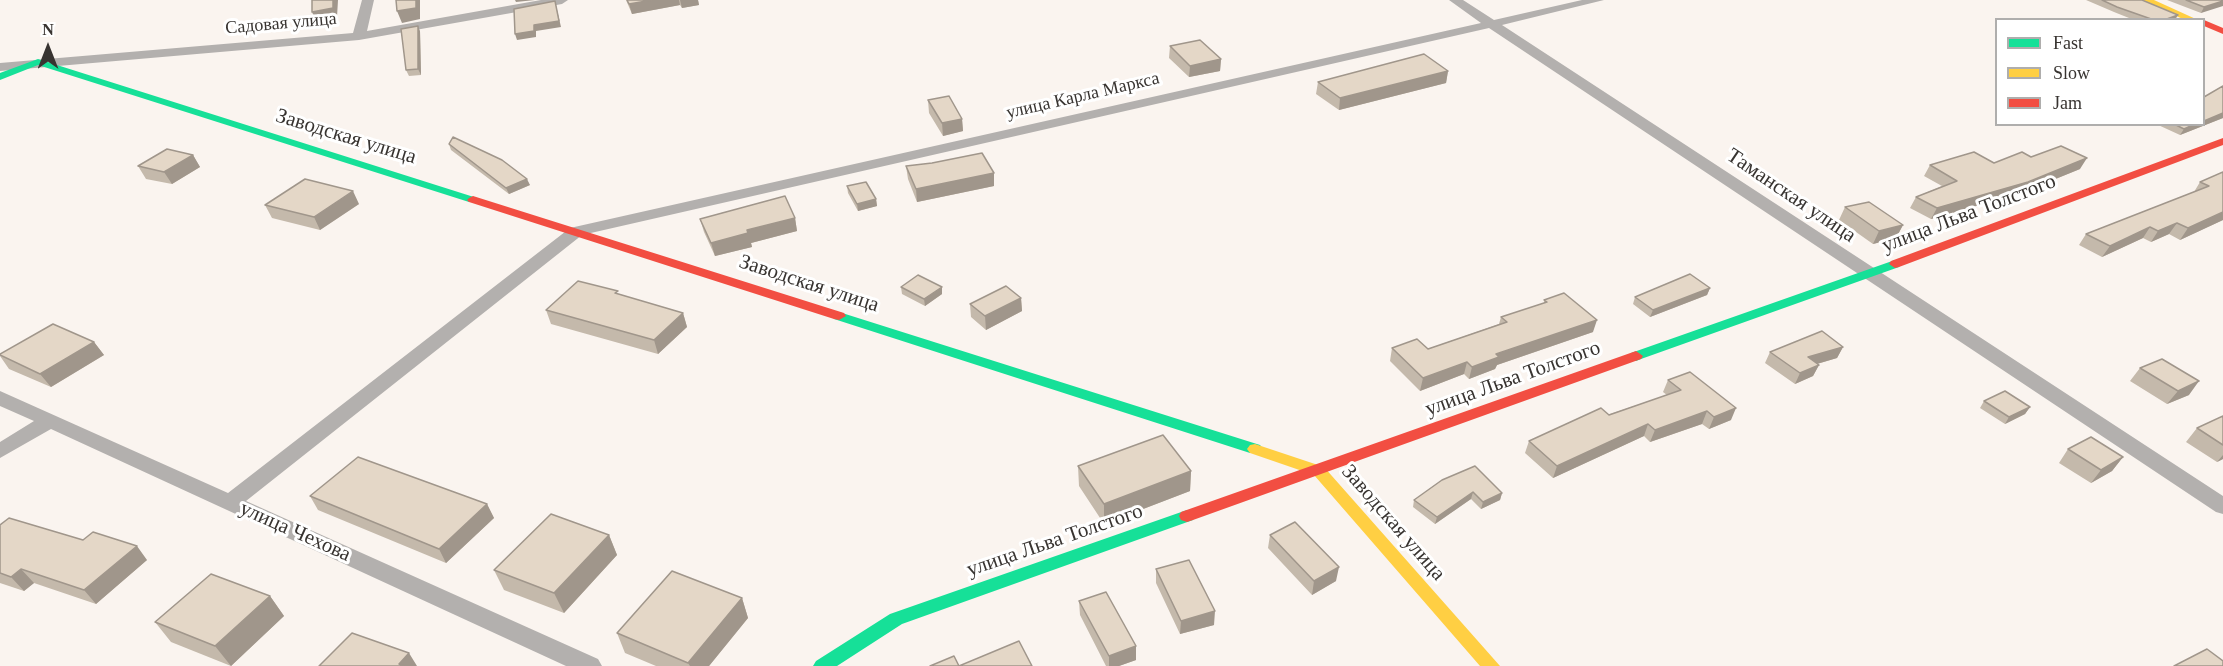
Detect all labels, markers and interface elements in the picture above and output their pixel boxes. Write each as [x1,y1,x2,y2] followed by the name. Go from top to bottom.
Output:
[224,8,338,40] street label: Садовая улица
[18,18,78,78] north arrow
[1995,18,2205,126] legend
[42,21,54,38] text: N
[2053,33,2083,53] text: Fast
[2053,63,2090,83] text: Slow
[1004,68,1162,124] street label: улица Карла Маркса
[2053,93,2082,113] text: Jam
[273,104,419,170] street label: Заводская улица
[1722,143,1860,249] street label: Таманская улица
[1878,169,2060,259] street label: улица Льва Толстого
[736,250,882,318] street label: Заводская улица
[1422,336,1604,422] street label: улица Льва Толстого
[1336,460,1450,586] street label: Заводская улица
[236,496,354,568] street label: улица Чехова
[964,499,1146,583] street label: улица Льва Толстого

